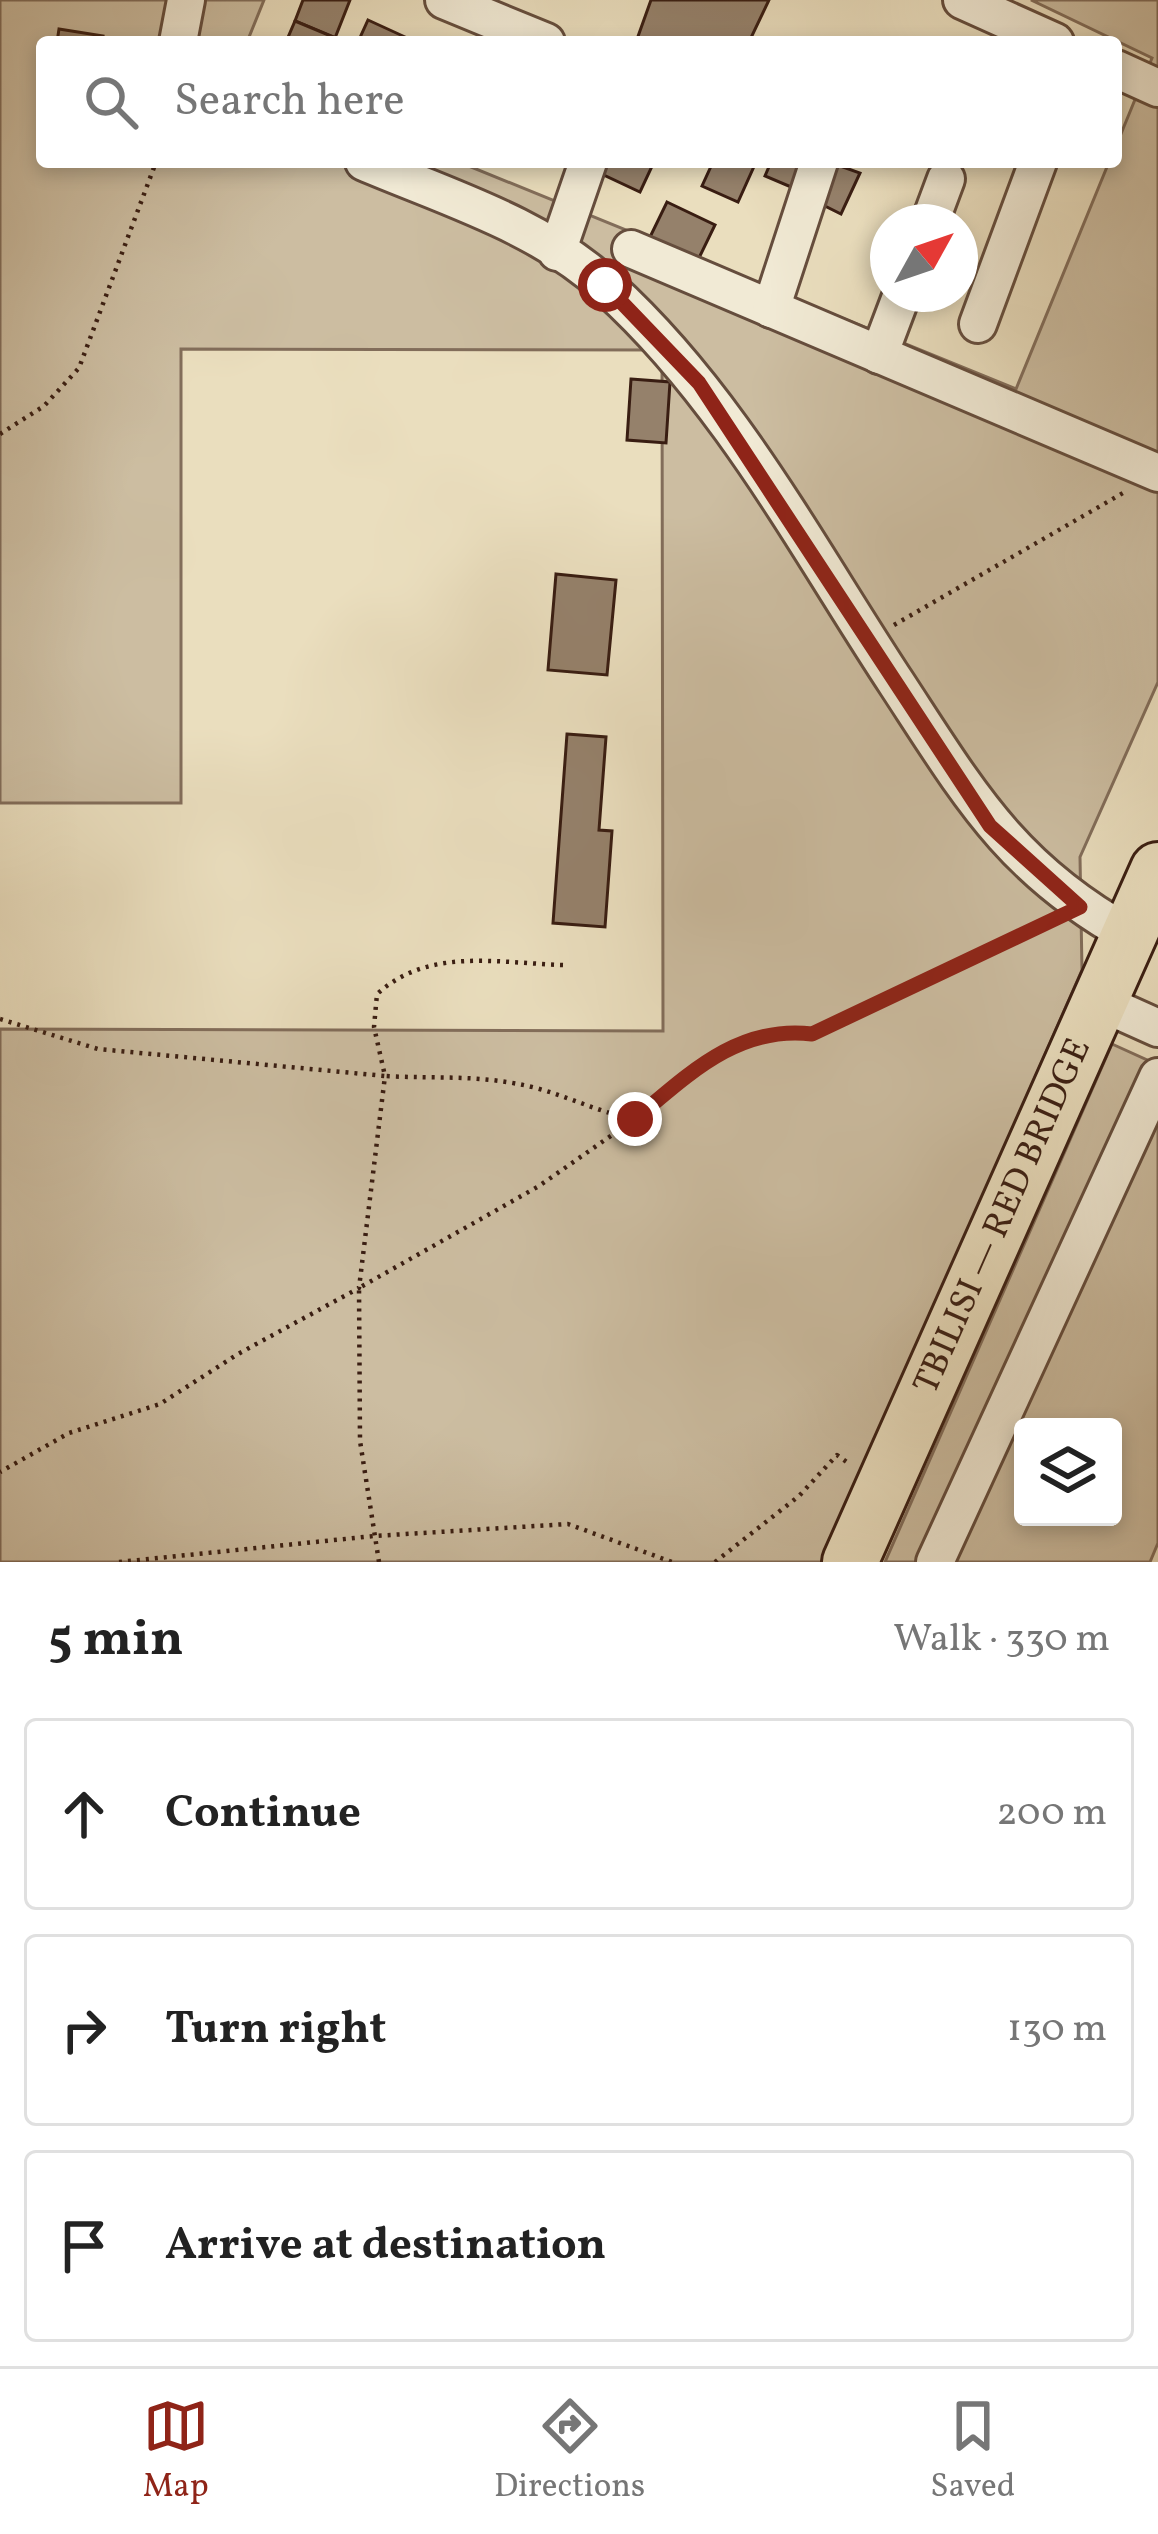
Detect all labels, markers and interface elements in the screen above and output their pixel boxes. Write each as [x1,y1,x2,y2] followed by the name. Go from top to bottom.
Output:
[36,36,1122,168] search box
[78,69,144,135] icon: search
[174,71,405,134] text: Search here
[870,204,978,312] north arrow
[578,258,632,312] route start
[903,1031,1105,1402] street label: TBILISI — RED BRIDGE
[608,1092,662,1146] route end
[1014,1418,1122,1526] map controls
[1014,1418,1122,1526] button: layers
[48,1605,184,1676] text: 5 min
[893,1613,1110,1667] text: Walk · 330 m
[51,1781,117,1847] icon: ahead
[165,1783,361,1846] text: Continue
[996,1787,1107,1841] text: 200 m
[51,1997,117,2063] icon: right
[165,1999,386,2062] text: Turn right
[1007,2003,1107,2057] text: 130 m
[51,2213,117,2279] icon: arrive
[165,2215,606,2278] text: Arrive at destination
[143,2393,209,2511] tab: Map
[494,2393,645,2511] tab: Directions
[930,2393,1015,2511] tab: Saved

